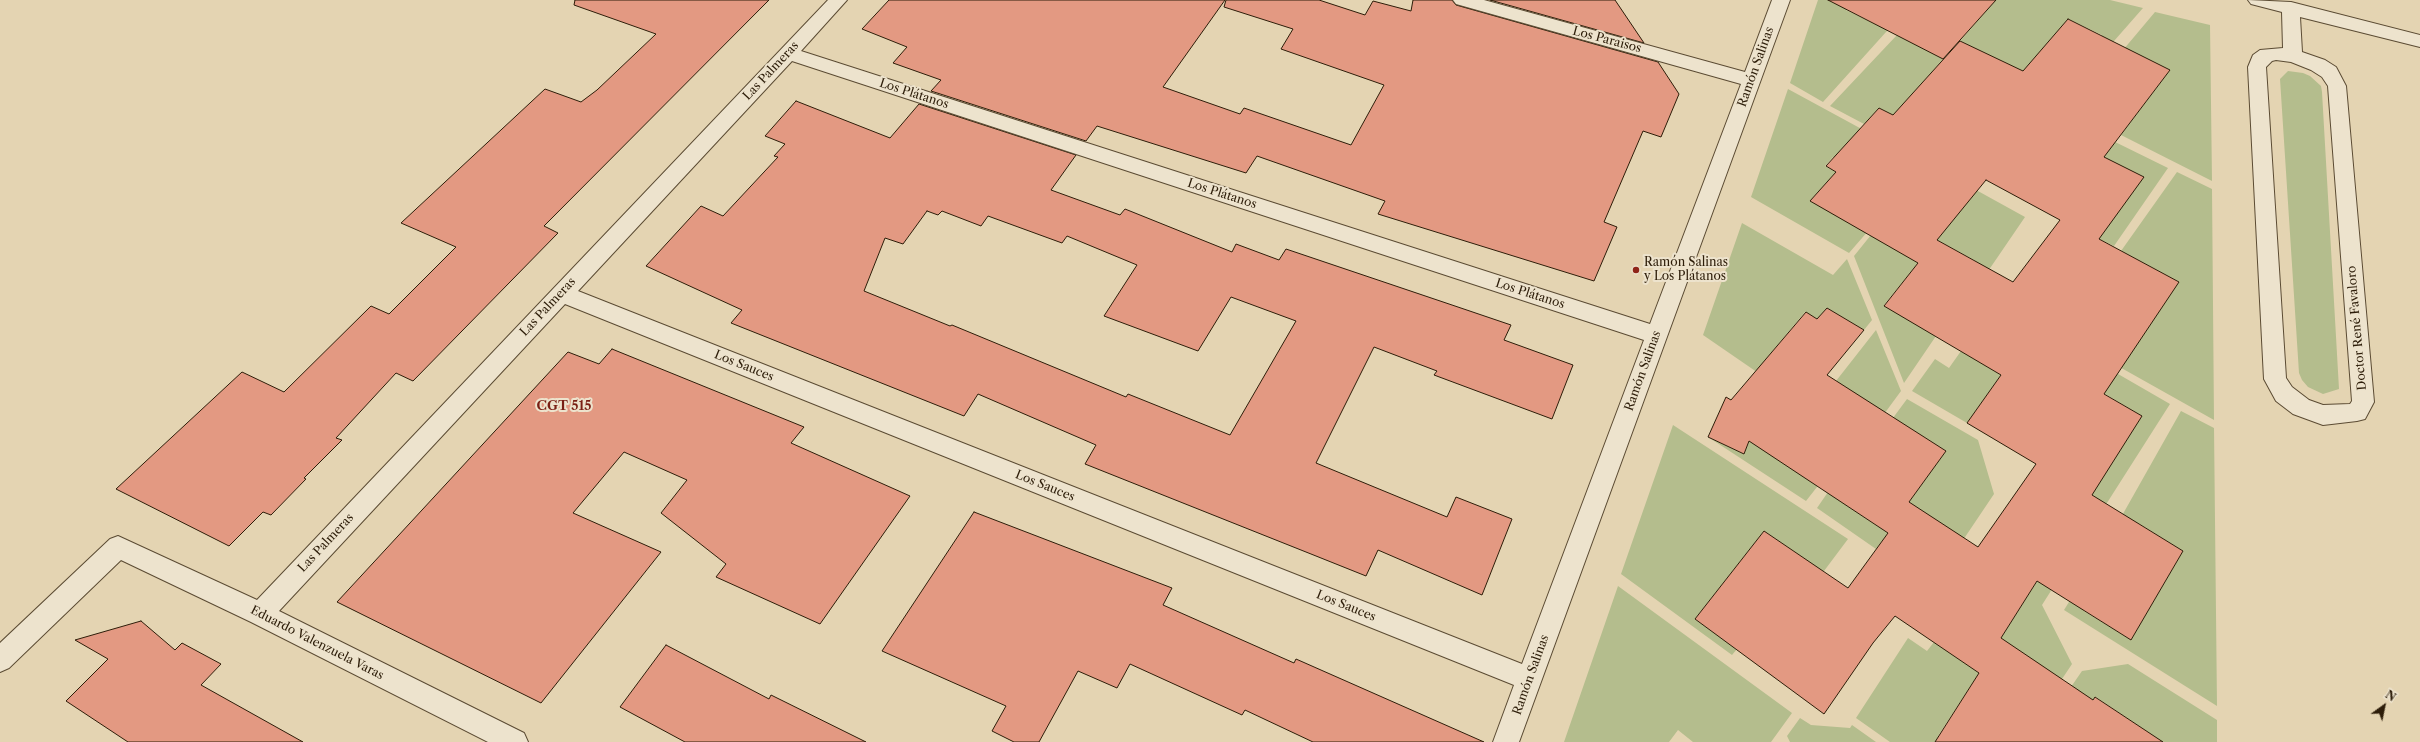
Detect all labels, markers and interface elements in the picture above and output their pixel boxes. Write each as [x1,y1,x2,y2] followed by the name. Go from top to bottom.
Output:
[1571,24,1643,56] street label: Los Paraisos
[1735,25,1777,109] street label: Ramón Salinas
[740,39,802,103] street label: Las Palmeras
[877,76,951,112] street label: Los Plátanos
[1185,176,1259,212] street label: Los Plátanos
[1644,256,1728,284] place label: Ramón Salinas y Los Plátanos
[1631,265,1641,275] marker: Ramón Salinas y Los Plátanos
[2344,265,2370,391] street label: Doctor René Favaloro
[517,275,579,339] street label: Las Palmeras
[1493,276,1567,312] street label: Los Plátanos
[1622,329,1664,413] street label: Ramón Salinas
[712,348,776,384] street label: Los Sauces
[537,398,591,414] district label: CGT 515
[1013,468,1077,504] street label: Los Sauces
[295,511,357,575] street label: Las Palmeras
[1314,588,1378,624] street label: Los Sauces
[248,603,386,683] street label: Eduardo Valenzuela Varas
[1510,633,1552,717] street label: Ramón Salinas
[2364,686,2404,726] north arrow
[2383,687,2398,704] text: N

